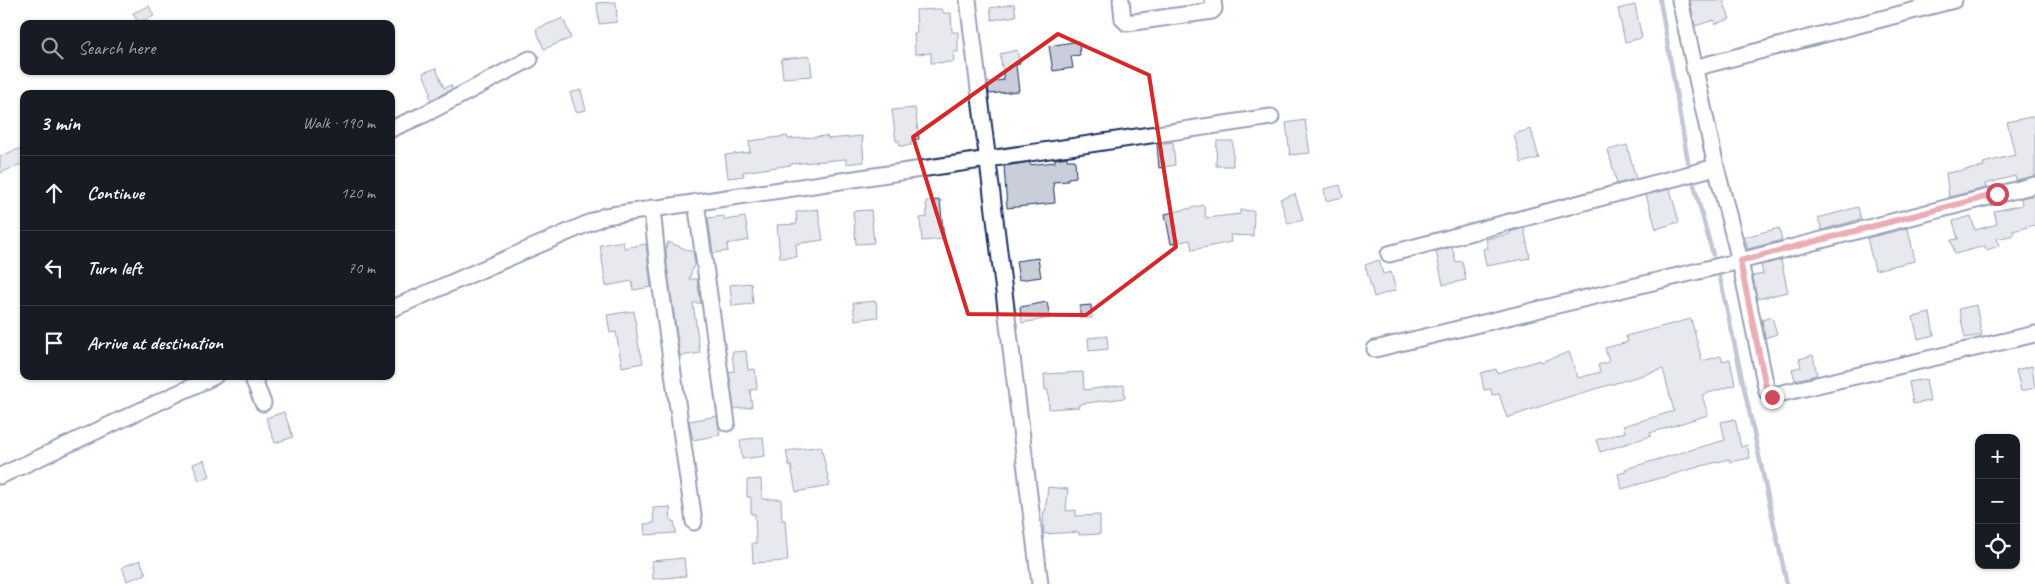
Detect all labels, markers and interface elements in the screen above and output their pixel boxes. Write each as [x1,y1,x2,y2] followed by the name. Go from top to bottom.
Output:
[20,20,395,75] search box
[38,34,66,62] icon: search
[78,36,155,60] text: Search here
[40,110,80,136] text: 3 min
[303,113,375,133] text: Walk · 190 m
[40,179,68,207] icon: ahead
[87,181,144,205] text: Continue
[341,183,375,203] text: 120 m
[1986,183,2009,206] route start
[40,254,68,282] icon: left
[87,256,142,280] text: Turn left
[348,258,375,278] text: 70 m
[40,329,68,357] icon: arrive
[87,331,223,355] text: Arrive at destination
[1761,386,1784,409] route end
[1975,434,2020,569] map controls
[1975,434,2020,479] button: +
[1975,479,2020,524] button: −
[1975,524,2020,569] button: locate

